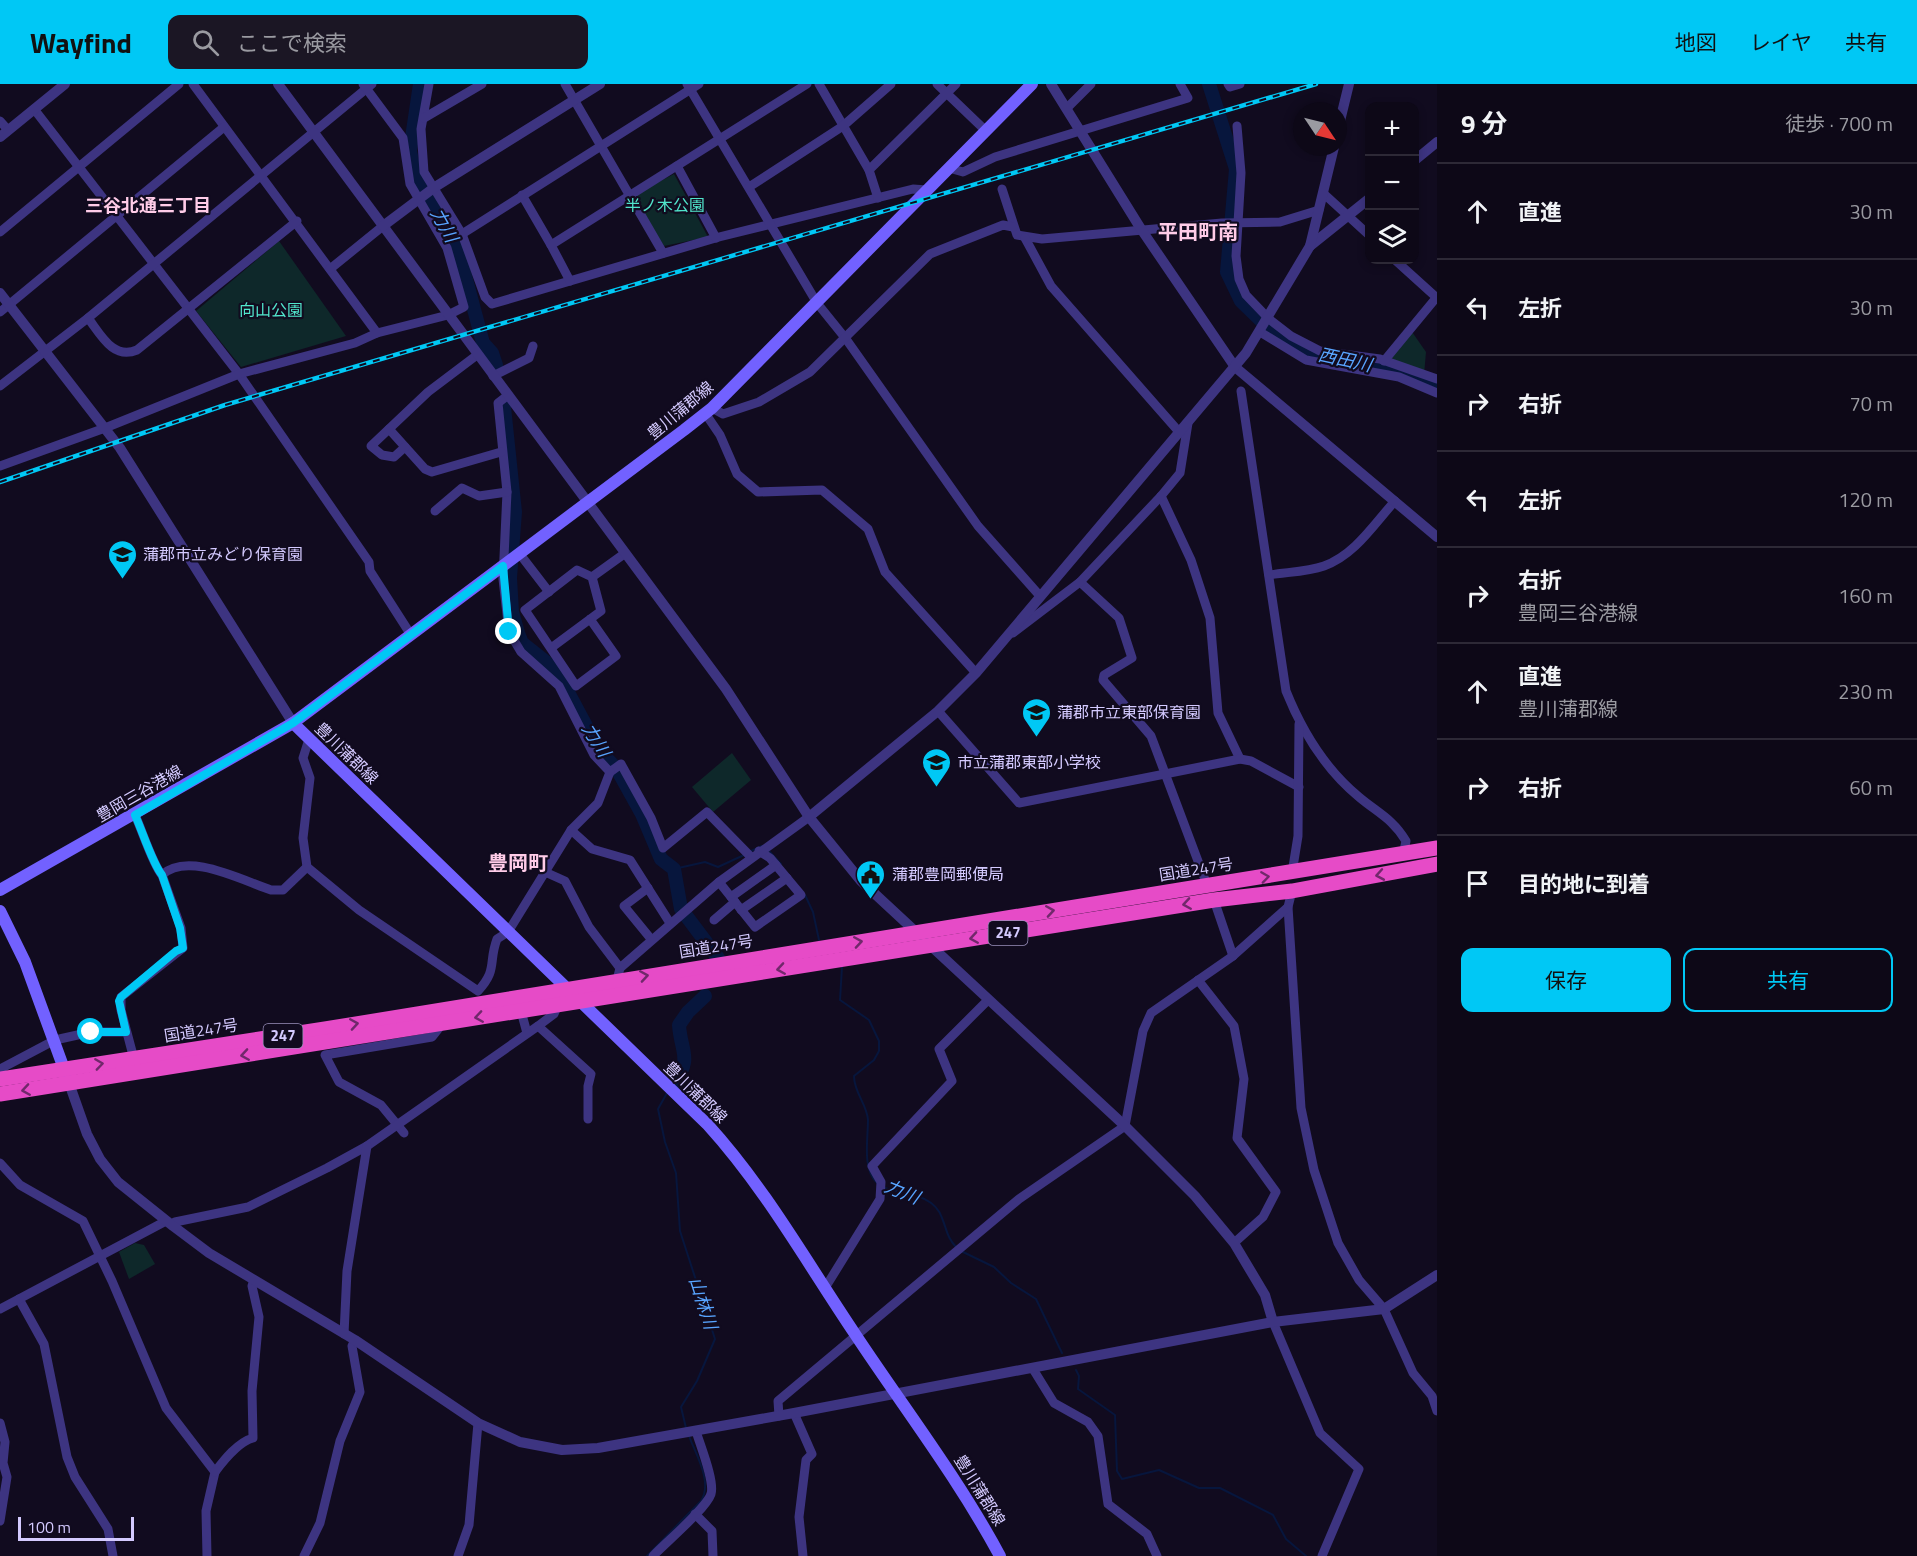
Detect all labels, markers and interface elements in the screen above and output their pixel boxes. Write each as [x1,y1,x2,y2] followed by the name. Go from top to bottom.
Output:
[168,15,588,69] search box
[30,21,132,64] text: Wayfind
[189,26,222,59] icon: search
[237,26,347,60] text: ここで検索
[1675,26,1717,58] text: 地図
[1750,26,1812,58] text: レイヤ
[1845,26,1887,58] text: 共有
[1293,102,1347,156] north arrow
[1365,102,1419,264] map controls
[1365,102,1419,156] button: +
[1461,104,1507,143] text: 9 分
[1785,108,1893,139] text: 徒歩 · 700 m
[1365,156,1419,210] button: −
[85,192,211,219] district label: 三谷北通三丁目
[625,193,705,217] park label: 半ノ木公園
[1461,195,1494,228] icon: ahead
[1518,195,1562,229] text: 直進
[1849,196,1893,227] text: 30 m
[424,202,466,249] water label: 力川
[1365,210,1419,264] button: layers
[1158,216,1238,247] district label: 平田町南
[1461,291,1494,324] icon: left
[1518,291,1562,325] text: 左折
[1849,292,1893,323] text: 30 m
[239,298,303,322] park label: 向山公園
[1316,341,1376,379] water label: 西田川
[642,375,718,445] street label: 豊川蒲郡線
[1461,387,1494,420] icon: right
[1518,387,1562,421] text: 右折
[1849,388,1893,419] text: 70 m
[1461,483,1494,516] icon: left
[1518,483,1562,517] text: 左折
[1838,484,1893,515] text: 120 m
[106,538,138,580] school or university icon: 蒲郡市立みどり保育園
[143,542,303,566] place label: 蒲郡市立みどり保育園
[1518,563,1562,597] text: 右折
[1461,579,1494,612] icon: right
[1838,580,1893,611] text: 160 m
[1518,597,1638,628] text: 豊岡三谷港線
[495,618,521,644] route end
[1518,659,1562,693] text: 直進
[1461,675,1494,708] icon: ahead
[1838,676,1893,707] text: 230 m
[1518,693,1618,724] text: 豊川蒲郡線
[1020,696,1052,738] school or university icon: 蒲郡市立東部保育園
[1057,700,1201,724] place label: 蒲郡市立東部保育園
[310,717,384,789] street label: 豊川蒲郡線
[575,717,618,764] water label: 力川
[920,746,952,788] school or university icon: 市立蒲郡東部小学校
[957,750,1101,774] place label: 市立蒲郡東部小学校
[91,759,187,827] street label: 豊岡三谷港線
[1461,771,1494,804] icon: right
[1518,771,1562,805] text: 右折
[1849,772,1893,803] text: 60 m
[488,847,548,878] district label: 豊岡町
[1157,851,1235,887] street label: 国道247号
[855,858,887,900] public building icon: 蒲郡豊岡郵便局
[892,862,1004,886] place label: 蒲郡豊岡郵便局
[1461,867,1494,900] icon: arrive
[1518,867,1650,901] text: 目的地に到着
[1375,868,1385,881] one-way arrow
[1260,871,1270,883] one-way arrow
[1182,897,1192,910] one-way arrow
[1045,905,1055,918] one-way arrow
[988,921,1028,945] road number: 247
[677,928,755,964] street label: 国道247号
[969,932,978,944] one-way arrow
[853,937,862,949] one-way arrow
[1461,948,1671,1012] button: 保存
[1683,948,1893,1012] button: 共有
[776,962,786,975] one-way arrow
[639,970,649,983] one-way arrow
[475,1011,484,1023] one-way arrow
[162,1012,240,1048] street label: 国道247号
[77,1018,103,1044] route start
[350,1019,359,1031] one-way arrow
[264,1024,302,1048] road number: 247
[241,1049,250,1061] one-way arrow
[659,1056,733,1128] street label: 豊川蒲郡線
[95,1058,104,1070] one-way arrow
[21,1083,31,1096] one-way arrow
[880,1172,926,1212] water label: 力川
[682,1273,725,1335] water label: 山林川
[949,1450,1011,1530] street label: 豊川蒲郡線
[18,1514,134,1542] scale bar
[27,1515,71,1539] text: 100 m

